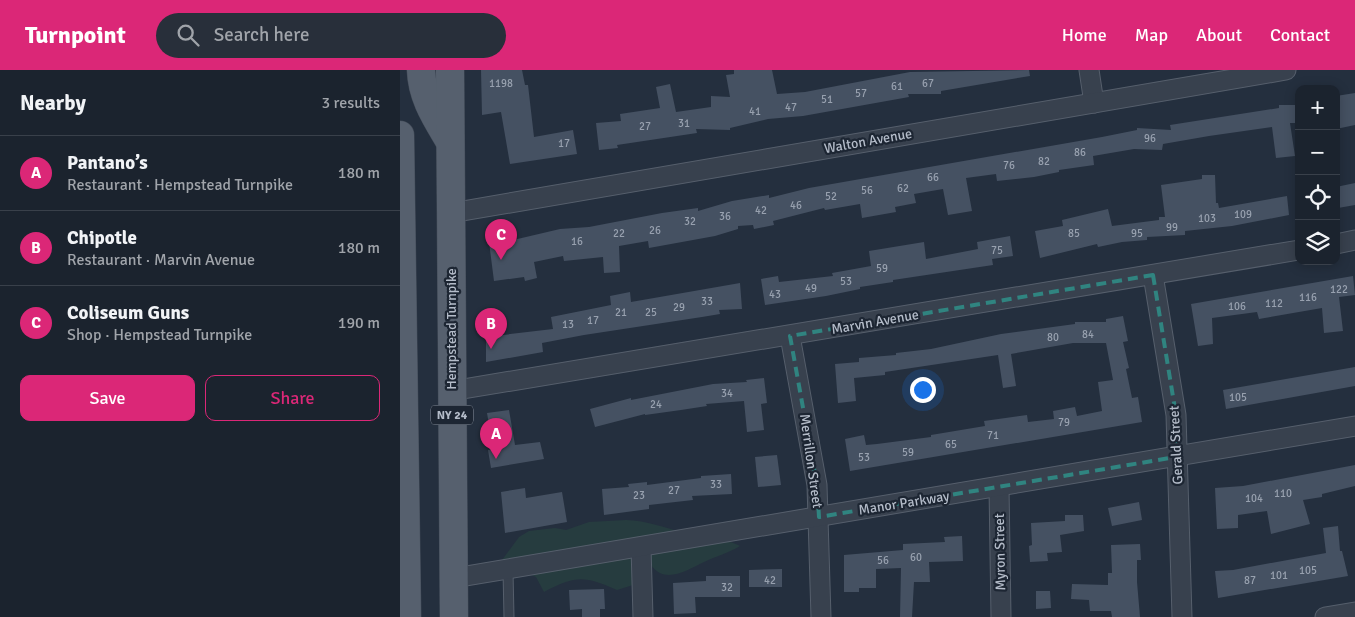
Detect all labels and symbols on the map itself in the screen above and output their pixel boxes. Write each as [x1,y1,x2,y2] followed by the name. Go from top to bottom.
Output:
[489,77,513,90] house number: 1198
[922,77,934,90] house number: 67
[891,80,903,93] house number: 61
[855,87,867,100] house number: 57
[821,93,833,106] house number: 51
[785,101,797,114] house number: 47
[749,105,761,118] house number: 41
[678,117,690,130] house number: 31
[639,120,651,133] house number: 27
[823,125,913,157] street label: Walton Avenue
[1144,132,1156,145] house number: 96
[558,137,570,150] house number: 17
[1074,146,1086,159] house number: 86
[1038,155,1050,168] house number: 82
[1003,159,1015,172] house number: 76
[927,171,939,184] house number: 66
[897,182,909,195] house number: 62
[861,184,873,197] house number: 56
[825,190,837,203] house number: 52
[790,199,802,212] house number: 46
[755,204,767,217] house number: 42
[1234,208,1252,221] house number: 109
[719,210,731,223] house number: 36
[1198,212,1216,225] house number: 103
[684,215,696,228] house number: 32
[485,219,517,260] pin: C
[1166,221,1178,234] house number: 99
[649,224,661,237] house number: 26
[613,227,625,240] house number: 22
[1068,227,1080,240] house number: 85
[1131,227,1143,240] house number: 95
[571,235,583,248] house number: 16
[991,244,1003,257] house number: 75
[876,262,888,275] house number: 59
[443,268,460,390] street label: Hempstead Turnpike
[840,275,852,288] house number: 53
[805,282,817,295] house number: 49
[1330,283,1348,296] house number: 122
[769,288,781,301] house number: 43
[1299,291,1317,304] house number: 116
[701,295,713,308] house number: 33
[1265,297,1283,310] house number: 112
[1228,300,1246,313] house number: 106
[673,301,685,314] house number: 29
[615,306,627,319] house number: 21
[645,306,657,319] house number: 25
[830,306,920,338] street label: Marvin Avenue
[475,308,507,349] pin: B
[587,314,599,327] house number: 17
[562,318,574,331] house number: 13
[1082,328,1094,341] house number: 84
[1047,331,1059,344] house number: 80
[910,377,936,403] your location
[721,387,733,400] house number: 34
[1229,391,1247,404] house number: 105
[650,398,662,411] house number: 24
[1165,405,1187,485] street label: Gerald Street
[431,406,473,424] road number: NY 24
[796,413,826,509] street label: Merrillon Street
[1058,416,1070,429] house number: 79
[480,418,512,459] pin: A
[987,429,999,442] house number: 71
[945,438,957,451] house number: 65
[902,446,914,459] house number: 59
[858,451,870,464] house number: 53
[710,478,722,491] house number: 33
[668,484,680,497] house number: 27
[857,487,951,519] street label: Manor Parkway
[1274,487,1292,500] house number: 110
[633,489,645,502] house number: 23
[1245,492,1263,505] house number: 104
[991,513,1009,591] street label: Myron Street
[910,551,922,564] house number: 60
[877,554,889,567] house number: 56
[1299,564,1317,577] house number: 105
[1270,569,1288,582] house number: 101
[764,574,776,587] house number: 42
[1244,574,1256,587] house number: 87
[721,581,733,594] house number: 32

